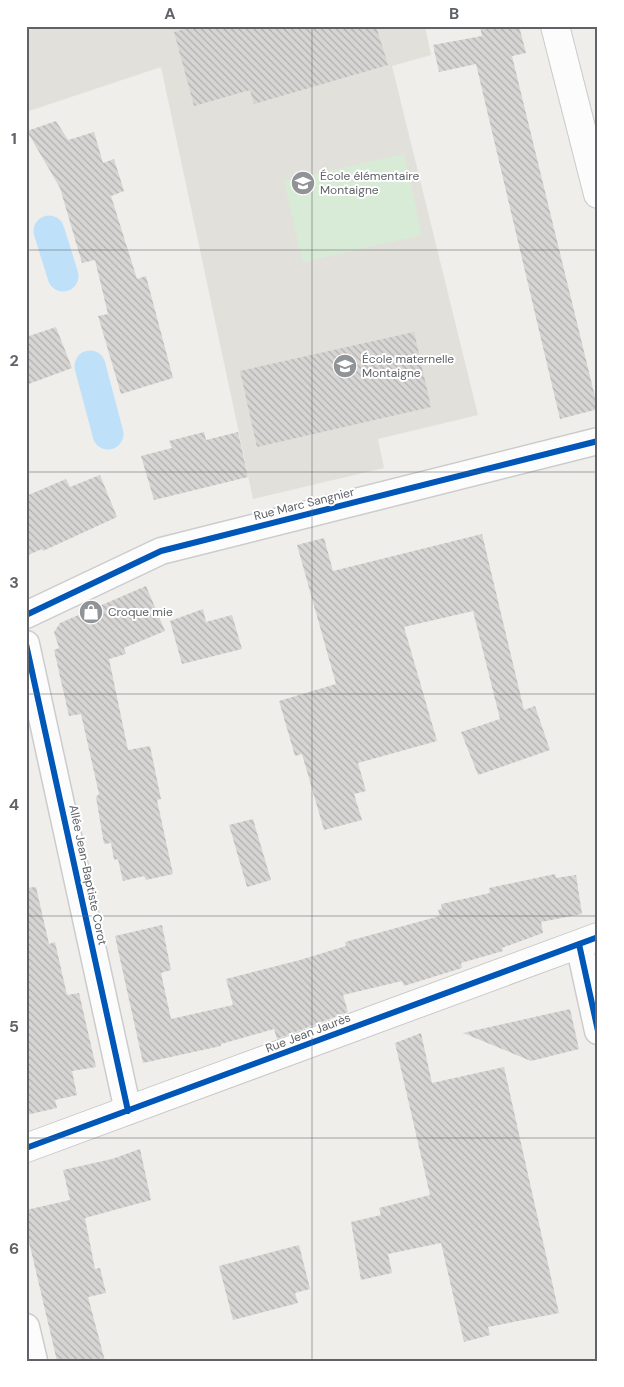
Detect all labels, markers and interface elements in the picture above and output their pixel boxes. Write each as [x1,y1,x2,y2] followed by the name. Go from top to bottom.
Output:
[164,3,176,24] text: A
[449,3,459,24] text: B
[11,128,17,149] text: 1
[320,168,419,198] place label: École élémentaire Montaigne
[290,170,316,196] school or university icon: École élémentaire Montaigne
[9,350,19,371] text: 2
[362,351,454,381] place label: École maternelle Montaigne
[332,353,358,379] school or university icon: École maternelle Montaigne
[252,484,356,524] street label: Rue Marc Sangnier
[9,572,19,593] text: 3
[78,599,104,625] shop icon: Croque mie
[108,604,173,620] place label: Croque mie
[9,794,19,815] text: 4
[65,803,111,947] street label: Allée Jean-Baptiste Corot
[263,1009,353,1057] street label: Rue Jean Jaurès
[9,1016,19,1037] text: 5
[9,1238,19,1259] text: 6

